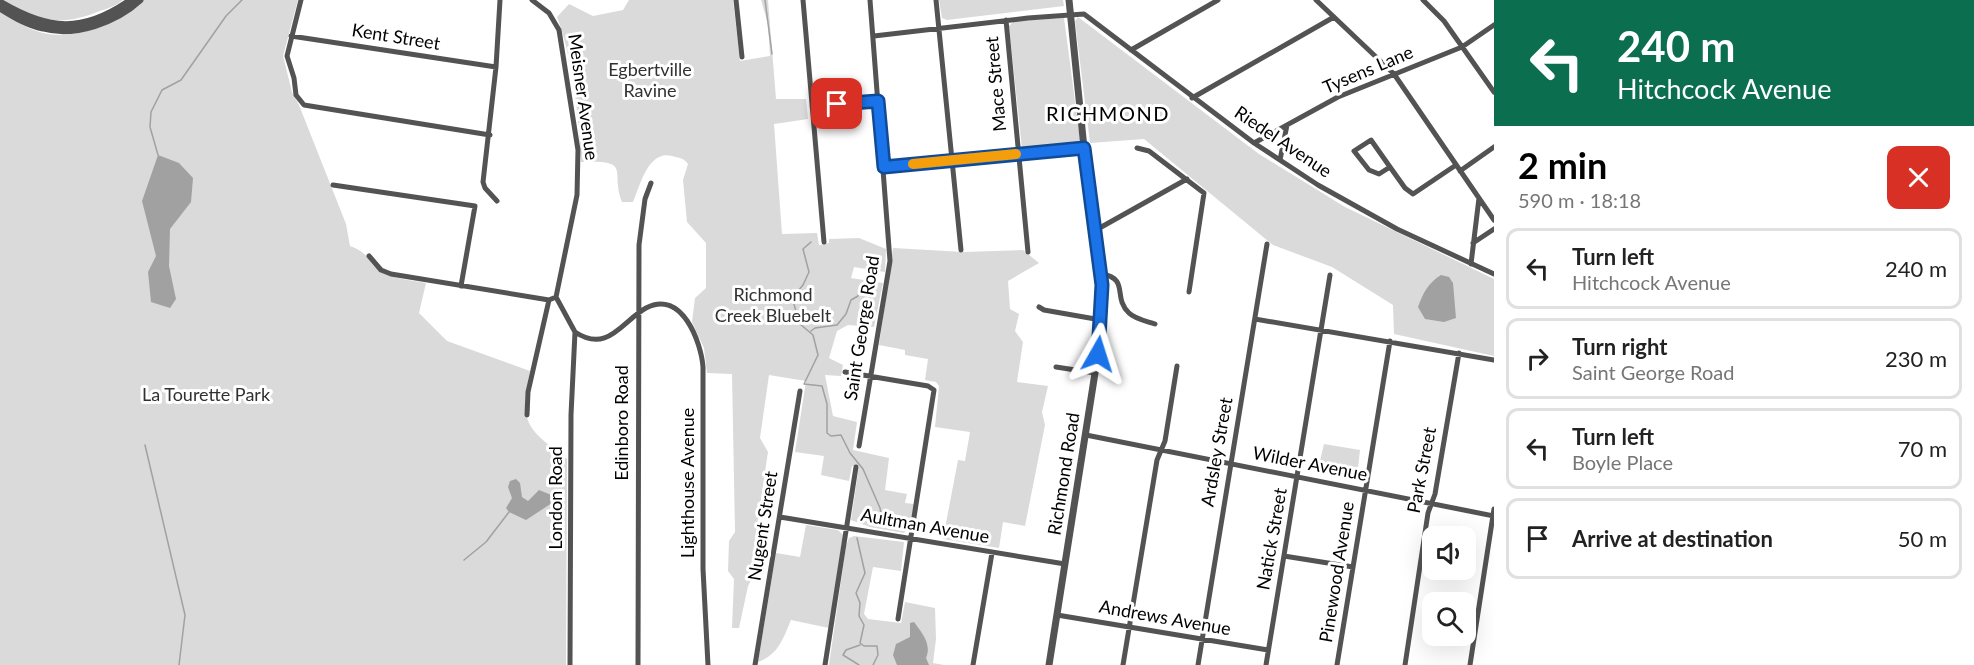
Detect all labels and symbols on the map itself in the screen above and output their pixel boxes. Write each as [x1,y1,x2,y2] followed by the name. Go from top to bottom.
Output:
[350,18,442,54] street label: Kent Street
[564,32,604,161] street label: Meisner Avenue
[980,35,1010,133] street label: Mace Street
[1319,40,1416,98] street label: Tysens Lane
[608,58,692,101] park label: Egbertville Ravine
[811,78,862,129] pin
[1046,101,1170,125] district label: RICHMOND
[1231,101,1336,182] street label: Riedel Avenue
[839,254,883,402] street label: Saint George Road
[715,283,832,326] park label: Richmond Creek Bluebelt
[1066,322,1130,386] position arrow
[610,365,632,481] street label: Edinboro Road
[142,383,271,405] park label: La Tourette Park
[1196,395,1237,508] street label: Ardsley Street
[676,408,698,558] street label: Lighthouse Avenue
[1042,411,1084,537] street label: Richmond Road
[1402,424,1440,515] street label: Park Street
[1251,441,1369,485] street label: Wilder Avenue
[544,446,566,550] street label: London Road
[742,469,782,582] street label: Nugent Street
[1251,486,1291,592] street label: Natick Street
[1314,500,1358,644] street label: Pinewood Avenue
[859,503,991,547] street label: Aultman Avenue
[1098,595,1233,639] street label: Andrews Avenue

